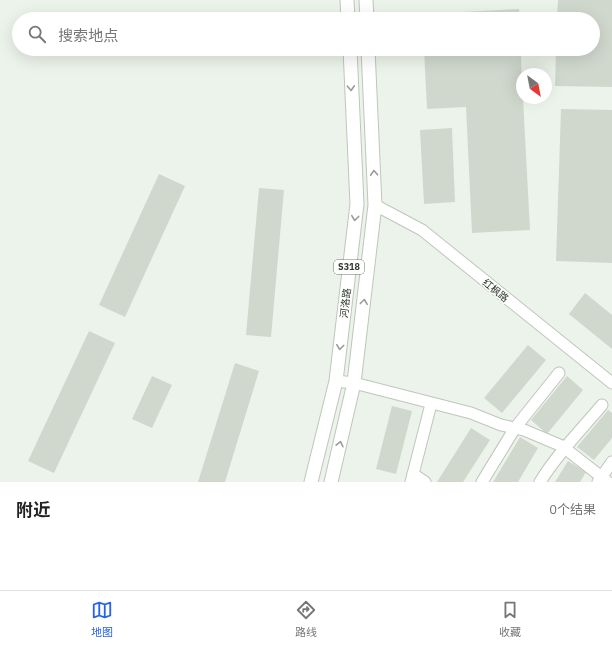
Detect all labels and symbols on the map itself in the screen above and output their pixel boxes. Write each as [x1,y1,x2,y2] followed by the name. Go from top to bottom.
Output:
[516,68,552,104] north arrow
[347,85,356,91] one-way arrow
[370,170,378,176] one-way arrow
[351,215,360,221] one-way arrow
[334,260,364,274] road number: S318
[480,276,511,305] street label: 红枫路
[337,287,354,319] street label: 河洛路
[359,299,368,305] one-way arrow
[336,344,345,350] one-way arrow
[335,441,343,447] one-way arrow

